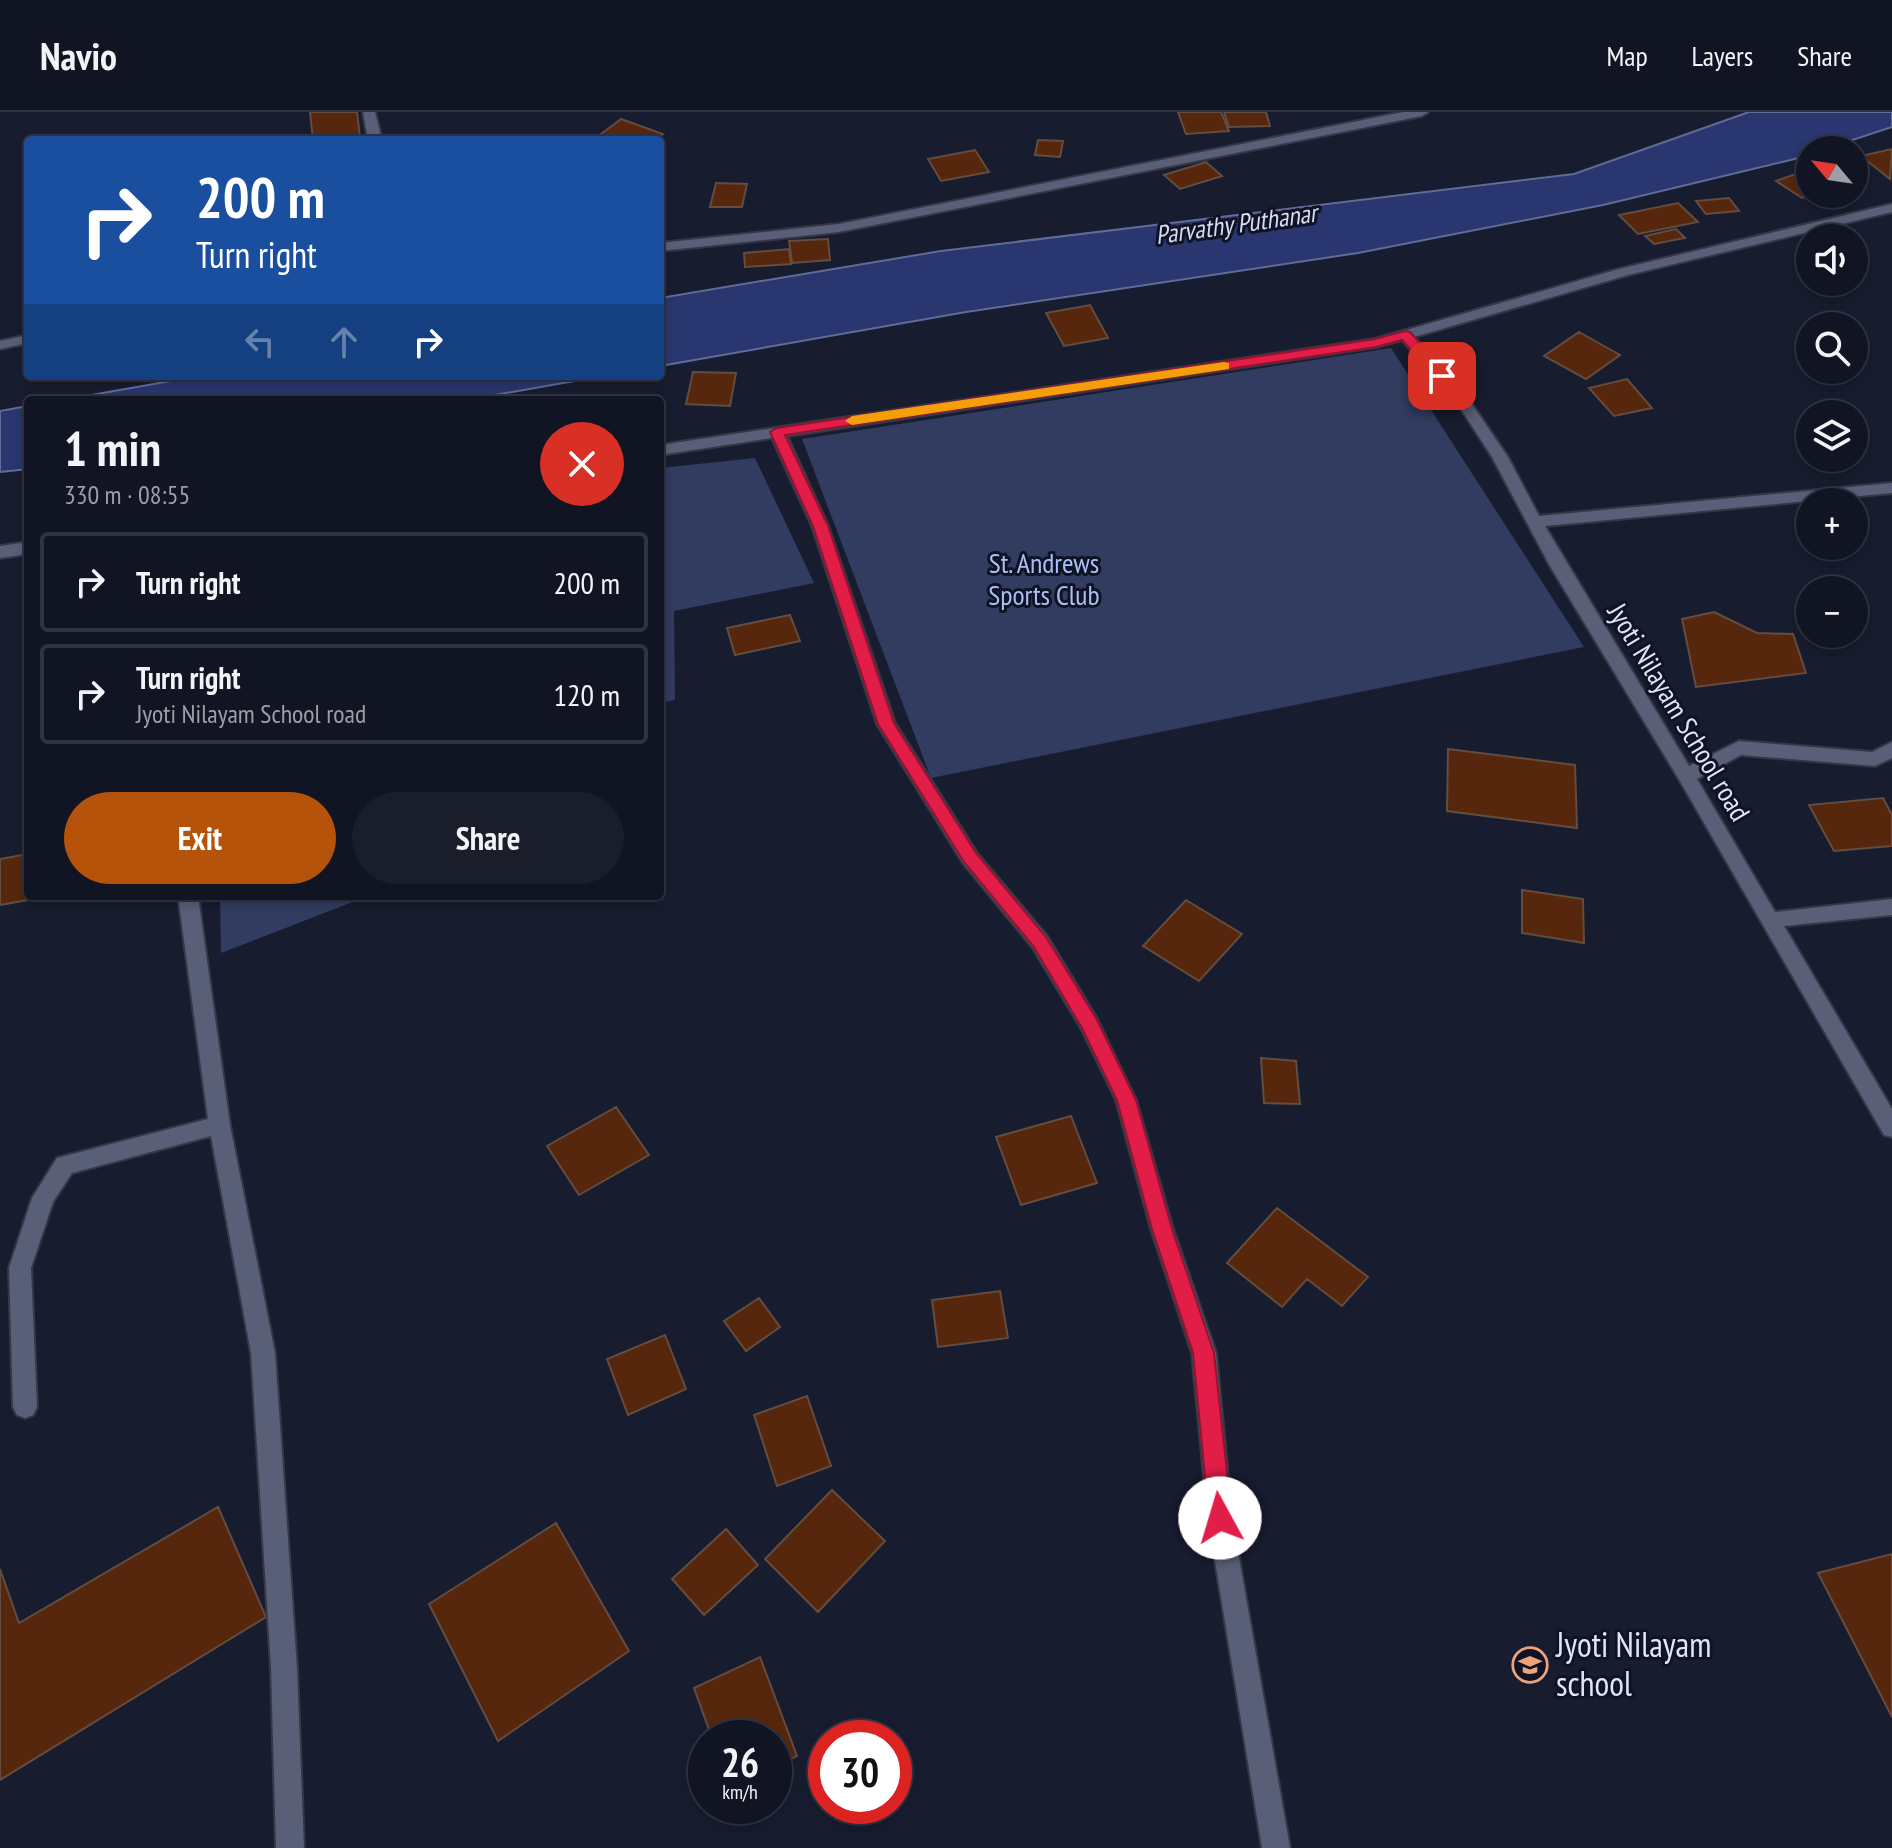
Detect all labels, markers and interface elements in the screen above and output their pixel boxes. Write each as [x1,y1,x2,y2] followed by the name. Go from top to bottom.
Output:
[40,31,117,80] text: Navio
[1606,37,1648,74] text: Map
[1692,37,1753,74] text: Layers
[1797,37,1852,74] text: Share
[1796,136,1868,208] north arrow
[1796,136,1868,648] map controls
[196,161,325,233] text: 200 m
[64,168,168,272] icon: right
[1153,195,1322,251] water label: Parvathy Puthanar
[1796,224,1868,296] button: sound
[196,231,317,278] text: Turn right
[1796,312,1868,384] button: search
[238,320,282,364] icon: left
[322,320,366,364] icon: ahead
[406,320,450,364] icon: right
[1408,342,1476,410] pin
[1420,354,1464,398] icon: arrive
[1796,400,1868,472] button: layers
[64,417,161,479] text: 1 min
[540,422,624,506] button: close
[64,478,190,511] text: 330 m · 08:55
[1796,488,1868,560] button: +
[988,544,1100,613] park label: St. Andrews Sports Club
[68,560,112,604] icon: right
[136,563,240,602] text: Turn right
[554,563,620,602] text: 200 m
[1796,576,1868,648] button: −
[1599,595,1759,827] street label: Jyoti Nilayam School road
[136,658,240,697] text: Turn right
[68,672,112,716] icon: right
[554,675,620,714] text: 120 m
[136,697,366,730] text: Jyoti Nilayam School road
[64,792,336,884] button: Exit
[352,792,624,884] button: Share
[1178,1476,1262,1560] position arrow
[1555,1622,1711,1705] place label: Jyoti Nilayam school
[1511,1646,1549,1684] school or university icon: Jyoti Nilayam school
[808,1720,912,1824] speed limit sign: 30
[721,1736,759,1788] text: 26
[722,1779,758,1805] text: km/h

